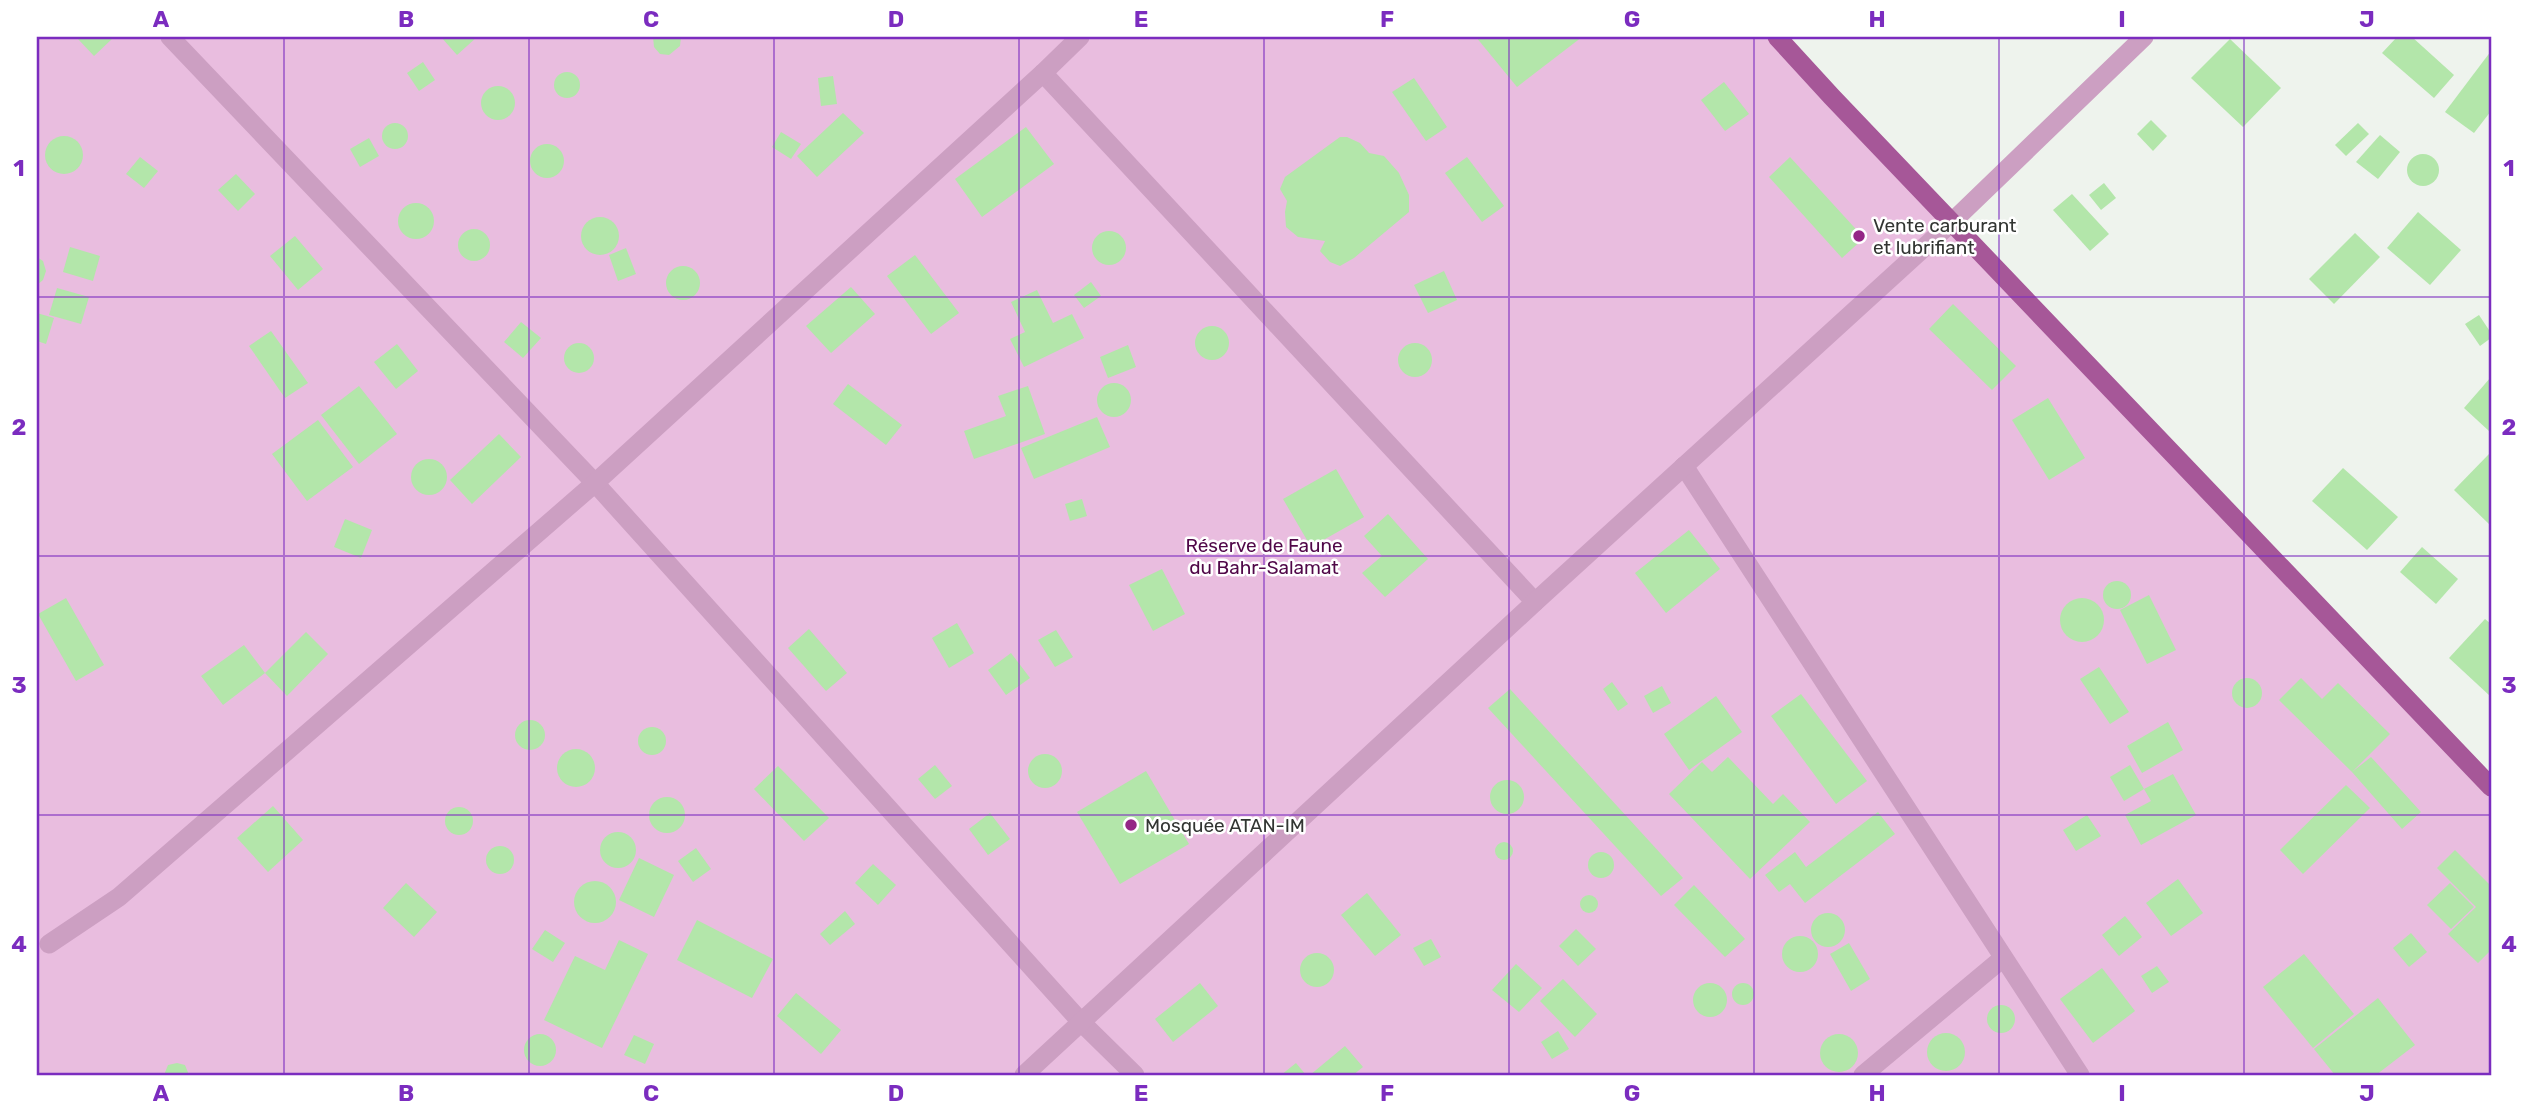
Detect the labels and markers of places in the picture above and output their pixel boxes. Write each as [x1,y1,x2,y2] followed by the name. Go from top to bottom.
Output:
[1873,214,2017,259] place label: Vente carburant et lubrifiant
[1851,228,1867,244] marker: Vente carburant et lubrifiant
[1145,814,1305,837] place label: Mosquée ATAN-IM
[1123,817,1139,833] marker: Mosquée ATAN-IM

